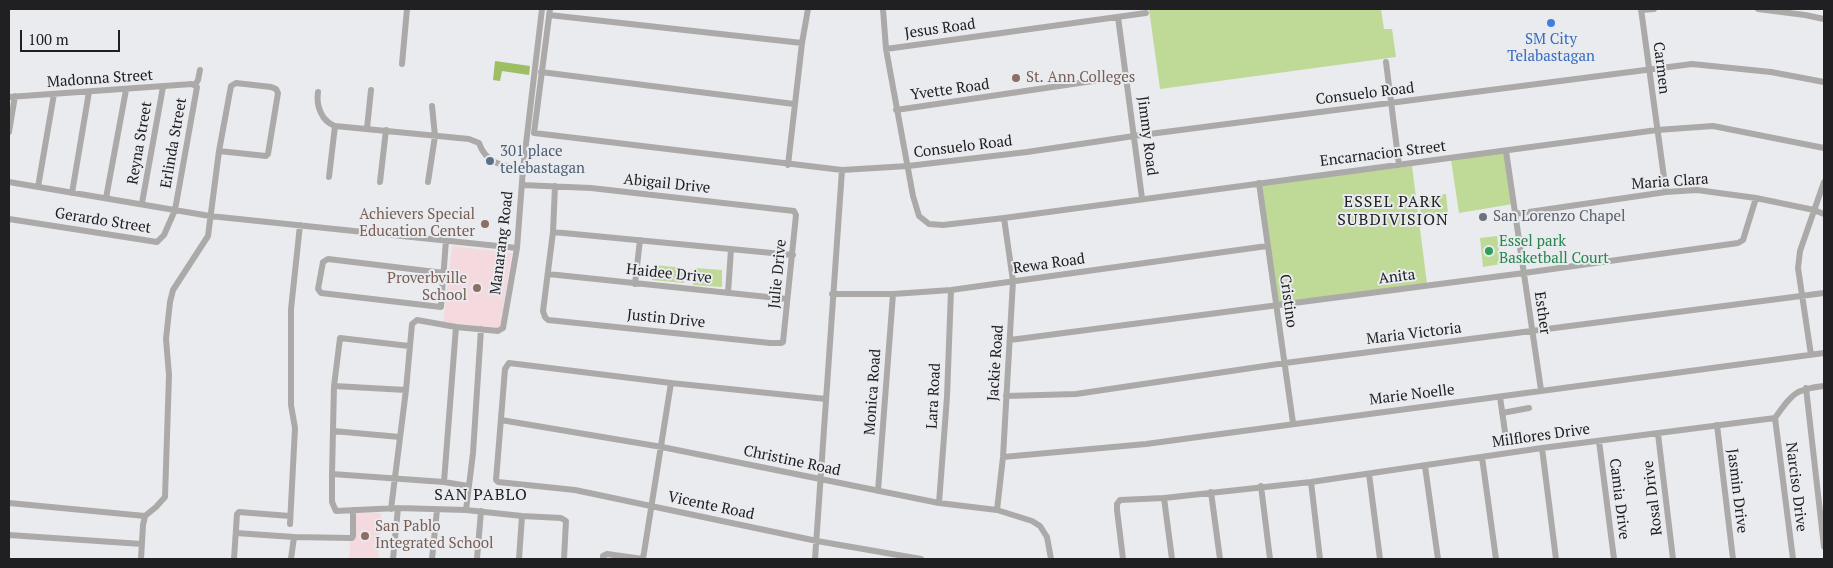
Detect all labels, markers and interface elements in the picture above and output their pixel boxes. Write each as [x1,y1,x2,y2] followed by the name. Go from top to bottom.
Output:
[903,15,977,43] street label: Jesus Road
[1545,17,1557,29] marker: SM City Telabastagan
[22,20,122,52] scale bar
[28,29,69,49] text: 100 m
[1507,31,1595,66] place label: SM City Telabastagan
[1649,41,1673,95] street label: Carmen
[46,66,154,92] street label: Madonna Street
[1026,69,1135,87] place label: St. Ann Colleges
[1010,72,1022,84] marker: St. Ann Colleges
[909,76,991,104] street label: Yvette Road
[1315,79,1415,109] street label: Consuelo Road
[1133,95,1161,177] street label: Jimmy Road
[157,96,191,190] street label: Erlinda Street
[124,100,156,186] street label: Reyna Street
[913,132,1013,162] street label: Consuelo Road
[1319,137,1447,171] street label: Encarnacion Street
[500,143,585,178] place label: 301 place telebastagan
[484,155,496,167] marker: 301 place telebastagan
[1631,170,1709,194] street label: Maria Clara
[623,171,711,197] street label: Abigail Drive
[487,190,517,296] street label: Manarang Road
[1336,192,1450,230] district label: ESSEL PARK SUBDIVISION
[54,205,152,237] street label: Gerardo Street
[359,206,475,241] place label: Achievers Special Education Center
[1493,208,1626,226] place label: San Lorenzo Chapel
[1477,211,1489,223] marker: San Lorenzo Chapel
[479,218,491,230] marker: Achievers Special Education Center
[1499,233,1609,268] place label: Essel park Basketball Court
[765,238,791,310] street label: Julie Drive
[1483,245,1495,257] marker: Essel park Basketball Court
[1012,250,1086,278] street label: Rewa Road
[625,261,713,287] street label: Haidee Drive
[1378,266,1416,288] street label: Anita
[387,270,467,305] place label: Proverbville School
[1275,273,1301,329] street label: Cristino
[471,282,483,294] marker: Proverbville School
[1530,291,1554,335] street label: Esther
[626,306,706,332] street label: Justin Drive
[1365,319,1463,349] street label: Maria Victoria
[984,324,1008,402] street label: Jackie Road
[861,348,885,436] street label: Monica Road
[923,362,945,430] street label: Lara Road
[1369,381,1455,409] street label: Marie Noelle
[1491,420,1591,452] street label: Milflores Drive
[1782,441,1810,533] street label: Narciso Drive
[742,442,842,480] street label: Christine Road
[1723,448,1751,534] street label: Jasmin Drive
[1605,457,1633,541] street label: Camia Drive
[1639,459,1667,537] street label: Rosal Drive
[433,485,529,505] district label: SAN PABLO
[666,488,756,524] street label: Vicente Road
[375,518,494,553] place label: San Pablo Integrated School
[359,530,371,542] marker: San Pablo Integrated School

